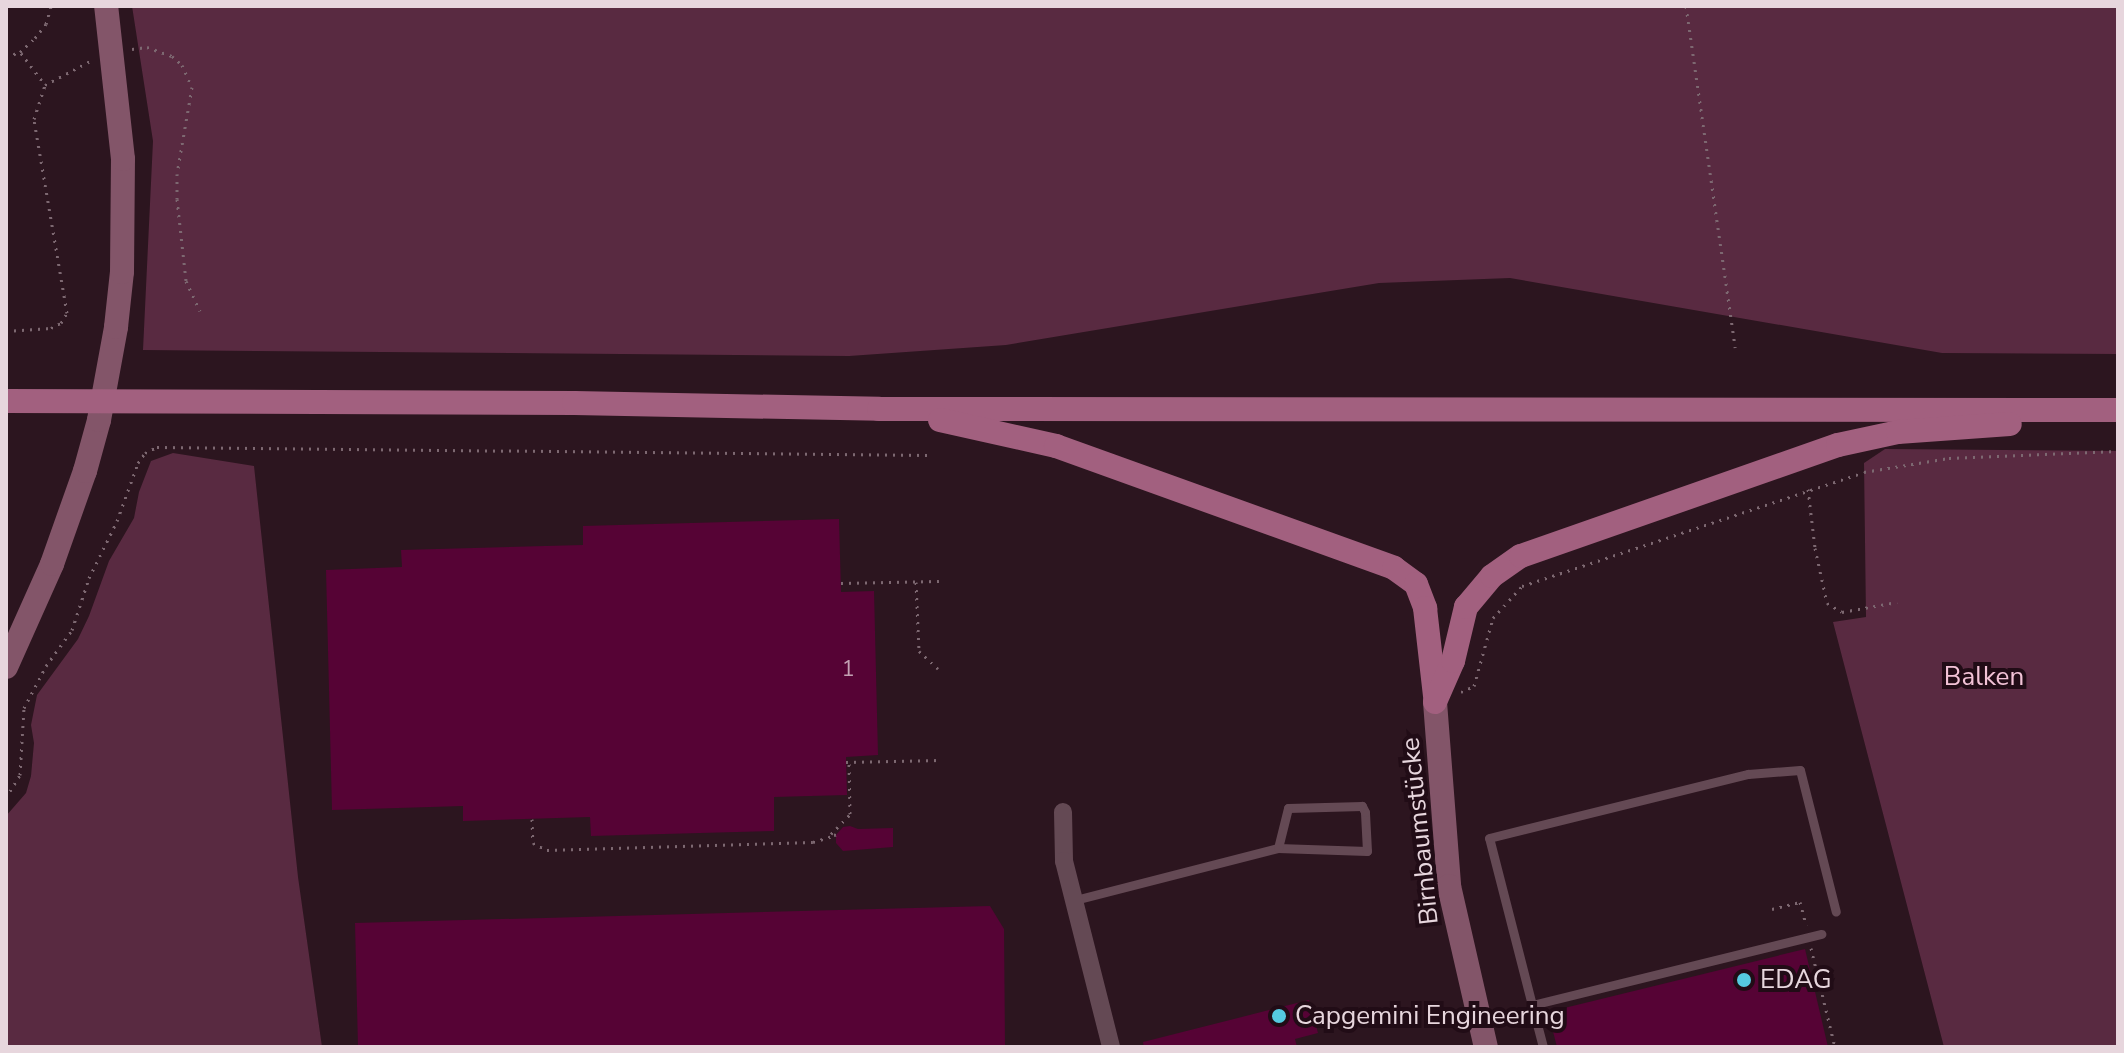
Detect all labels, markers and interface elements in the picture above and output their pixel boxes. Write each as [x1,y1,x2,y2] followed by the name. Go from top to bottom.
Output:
[841,657,855,683] house number: 1
[1944,661,2024,693] park label: Balken
[1395,736,1445,926] street label: Birnbaumstücke
[1760,964,1832,996] place label: EDAG
[1735,971,1753,989] marker: EDAG
[1295,1000,1565,1032] place label: Capgemini Engineering
[1270,1007,1288,1025] marker: Capgemini Engineering

